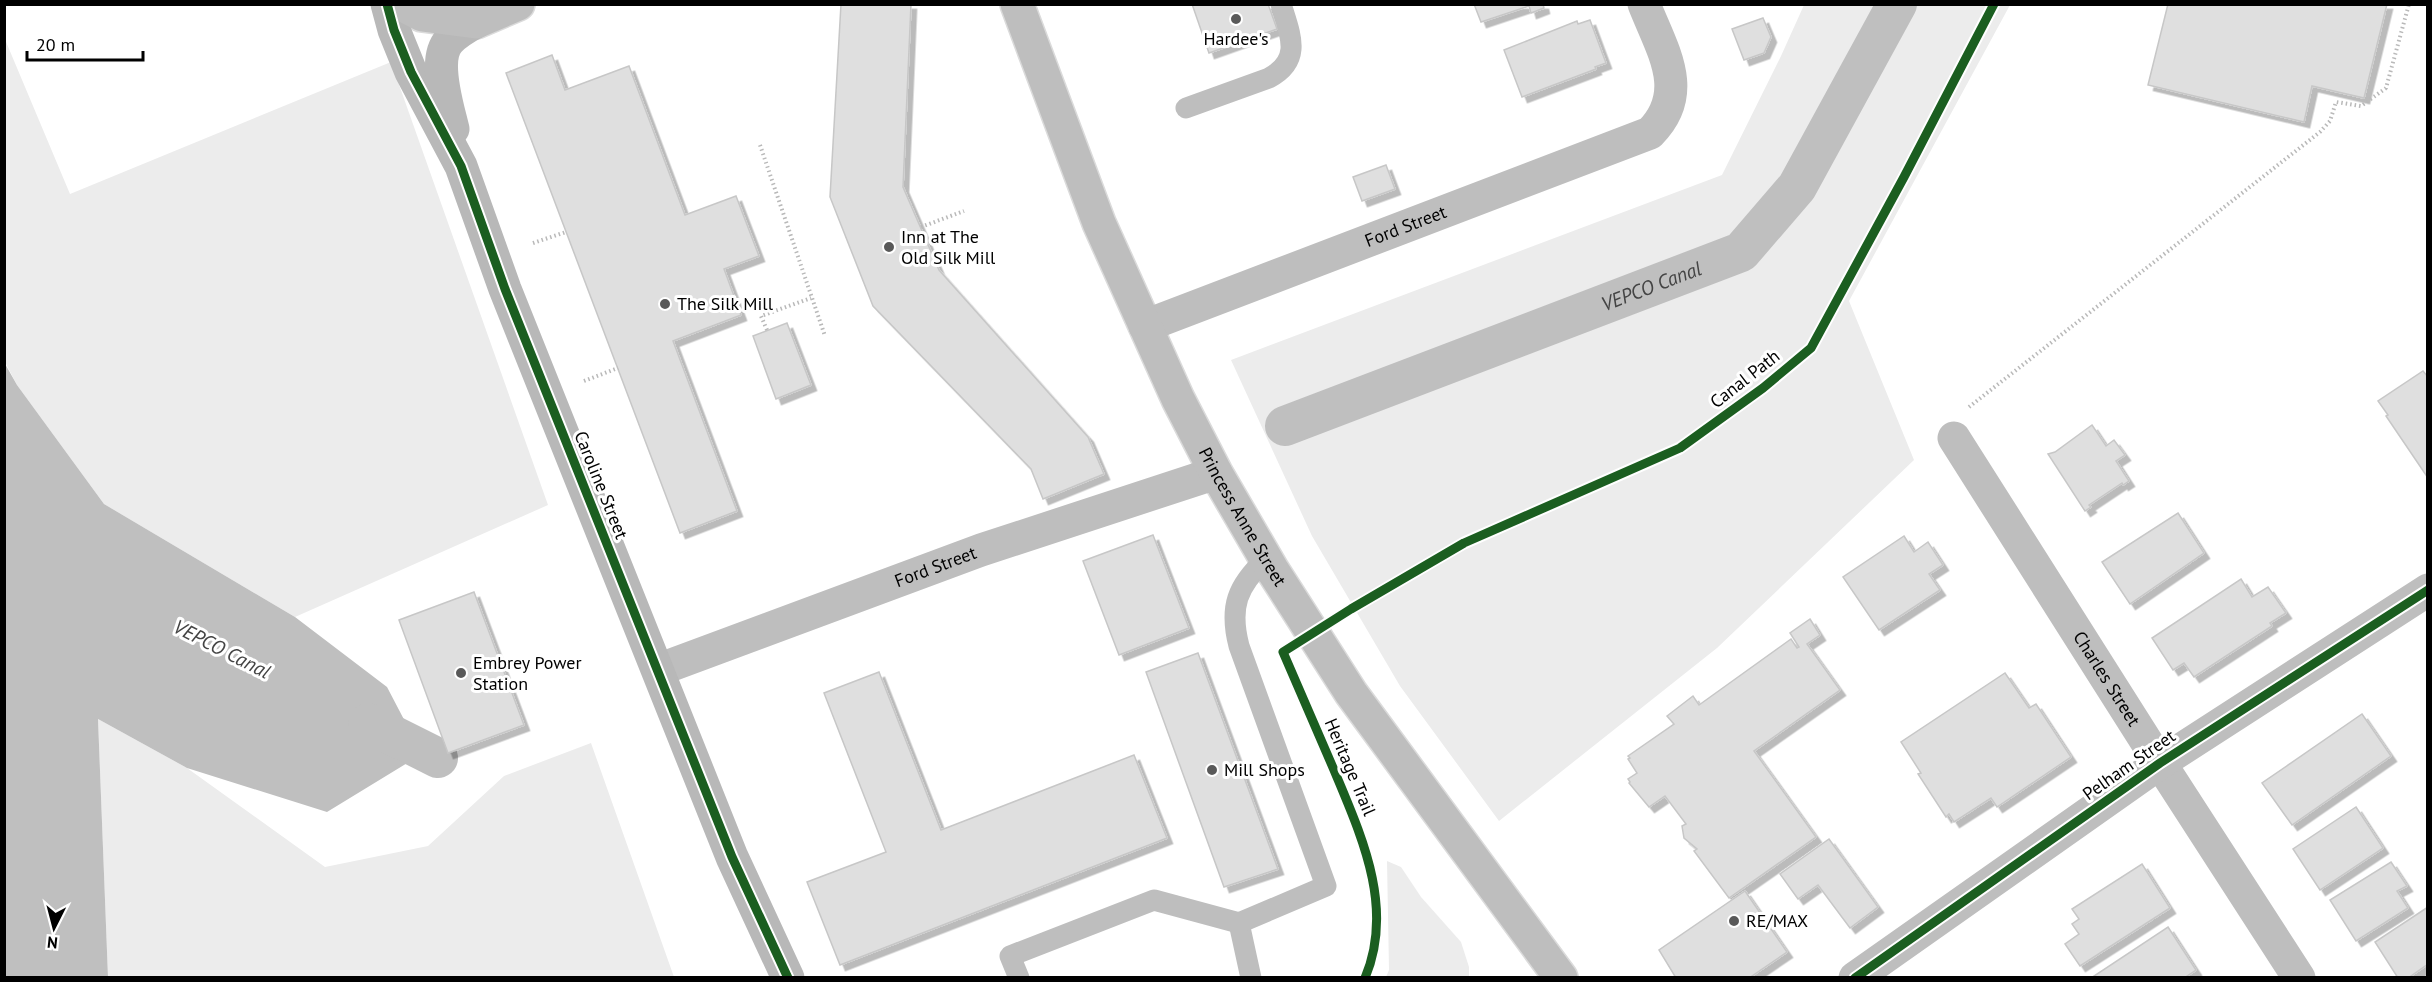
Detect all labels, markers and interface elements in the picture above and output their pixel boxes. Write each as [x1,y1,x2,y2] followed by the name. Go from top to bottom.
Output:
[1229,12,1243,26] marker: Hardee's
[27,24,142,62] scale bar
[1203,27,1269,50] place label: Hardee's
[36,33,75,56] text: 20 m
[1361,200,1450,252] street label: Ford Street
[901,225,996,269] place label: Inn at The Old Silk Mill
[882,240,896,254] marker: Inn at The Old Silk Mill
[1597,255,1706,317] water label: VEPCO Canal
[677,292,774,315] place label: The Silk Mill
[658,297,672,311] marker: The Silk Mill
[1705,344,1784,413] street label: Canal Path
[569,427,634,542] street label: Caroline Street
[1194,443,1292,590] street label: Princess Anne Street
[891,541,979,592] street label: Ford Street
[169,613,275,685] water label: VEPCO Canal
[2068,627,2146,730] street label: Charles Street
[473,651,582,695] place label: Embrey Power Station
[454,666,468,680] marker: Embrey Power Station
[1320,715,1382,820] street label: Heritage Trail
[2078,724,2180,805] street label: Pelham Street
[1224,758,1305,781] place label: Mill Shops
[1205,763,1219,777] marker: Mill Shops
[24,898,84,958] north arrow
[1746,909,1808,932] place label: RE/MAX
[1727,914,1741,928] marker: RE/MAX
[46,932,59,953] text: N

